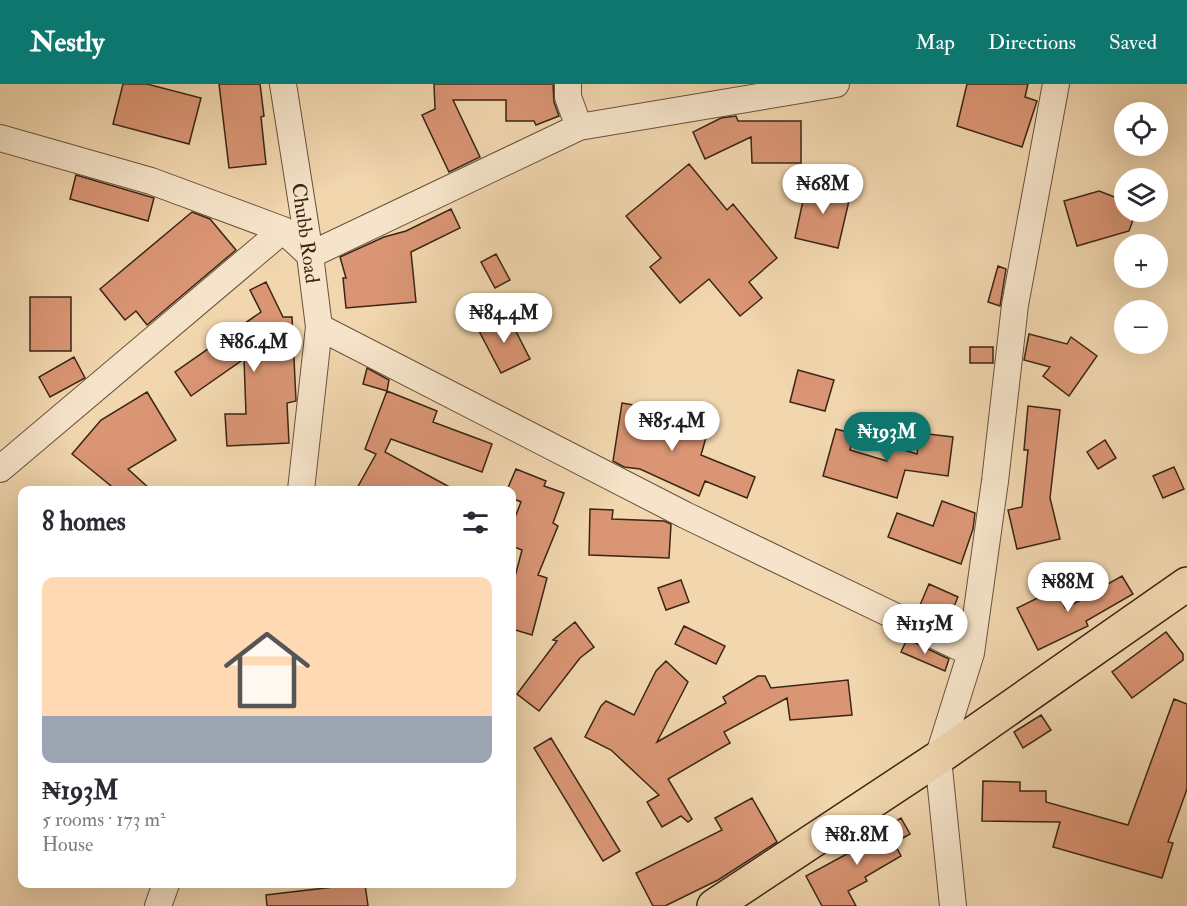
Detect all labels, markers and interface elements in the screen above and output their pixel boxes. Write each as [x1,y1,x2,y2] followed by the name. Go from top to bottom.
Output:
[30,25,104,60] text: Nestly
[915,29,955,56] text: Map
[988,29,1076,56] text: Directions
[1109,29,1157,56] text: Saved
[1114,102,1168,354] map controls
[1114,102,1168,156] button: locate
[787,164,859,215] pin: ₦68M
[1114,168,1168,222] button: layers
[796,171,850,196] text: ₦68M
[286,181,325,285] street label: Chubb Road
[1114,234,1168,288] button: +
[455,293,553,344] pin: ₦84.4M
[469,300,539,325] text: ₦84.4M
[1114,300,1168,354] button: −
[205,322,303,373] pin: ₦86.4M
[220,329,288,354] text: ₦86.4M
[623,401,721,452] pin: ₦85.4M
[639,408,705,433] text: ₦85.4M
[845,412,929,463] pin: ₦193M
[858,419,916,444] text: ₦193M
[42,506,126,538] text: 8 homes
[459,506,492,539] icon: filters
[1032,562,1104,613] pin: ₦88M
[1042,569,1094,594] text: ₦88M
[883,604,967,655] pin: ₦115M
[897,611,953,636] text: ₦115M
[213,616,321,724] icon: home
[42,775,118,807] text: ₦193M
[42,807,166,832] text: 5 rooms · 173 m²
[808,815,906,866] pin: ₦81.8M
[825,822,889,847] text: ₦81.8M
[42,832,93,857] text: House

